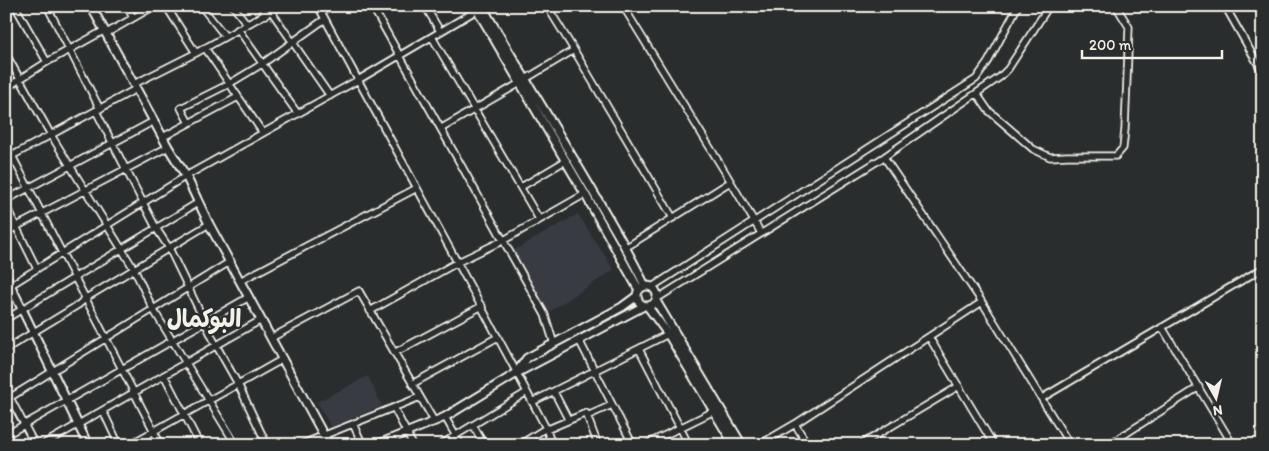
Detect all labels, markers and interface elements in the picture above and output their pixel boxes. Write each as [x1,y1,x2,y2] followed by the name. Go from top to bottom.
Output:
[1082,28,1222,60] scale bar
[1089,36,1132,54] text: 200 m
[167,304,241,335] district label: البوكمال
[1192,374,1242,424] north arrow
[1212,401,1224,419] text: N

